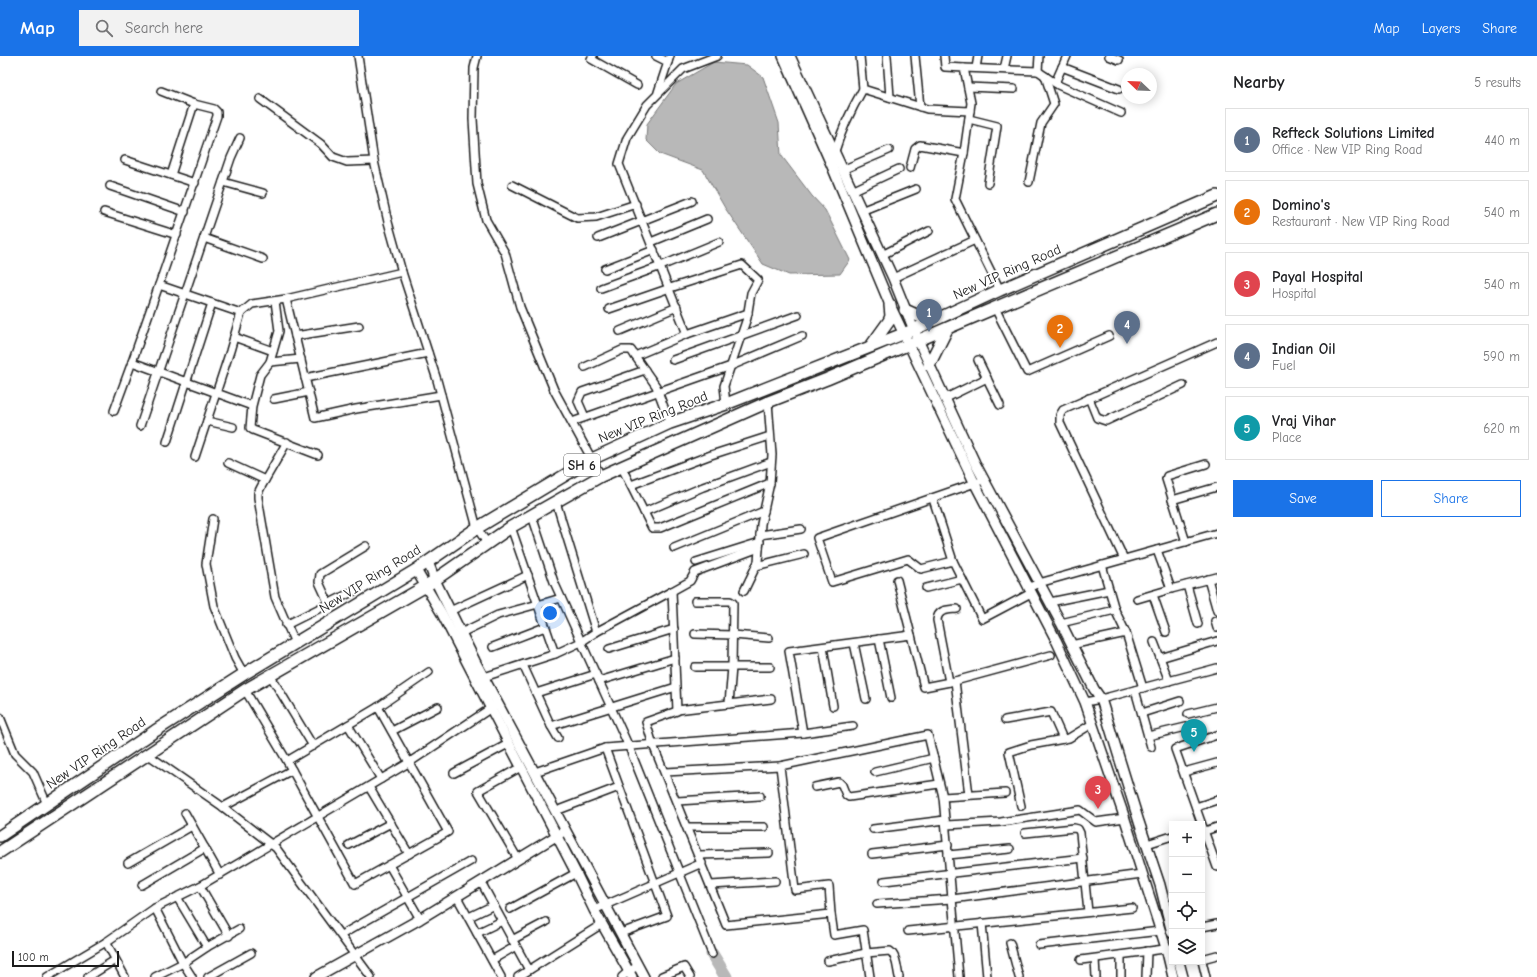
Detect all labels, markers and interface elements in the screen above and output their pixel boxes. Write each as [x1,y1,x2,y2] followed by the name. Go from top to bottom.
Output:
[79,10,359,46] search box
[20,17,55,39] text: Map
[93,17,115,39] icon: search
[125,19,203,37] text: Search here
[1373,20,1400,37] text: Map
[1422,20,1460,37] text: Layers
[1482,20,1517,37] text: Share
[1121,68,1157,104] north arrow
[1233,73,1284,92] text: Nearby
[1474,75,1521,90] text: 5 results
[1272,124,1435,142] text: Refteck Solutions Limited
[1244,133,1250,148] text: 1
[1484,133,1520,148] text: 440 m
[1272,142,1422,157] text: Office · New VIP Ring Road
[1272,196,1330,214] text: Domino's
[1244,205,1250,220] text: 2
[1484,205,1520,220] text: 540 m
[1272,214,1450,229] text: Restaurant · New VIP Ring Road
[950,241,1064,303] street label: New VIP Ring Road
[1272,268,1363,286] text: Payal Hospital
[1244,277,1250,292] text: 3
[1484,277,1520,292] text: 540 m
[1272,286,1316,301] text: Hospital
[916,299,942,332] pin: 1
[1114,311,1140,344] pin: 4
[1047,315,1073,348] pin: 2
[1272,340,1336,358] text: Indian Oil
[1244,349,1250,364] text: 4
[1483,349,1520,364] text: 590 m
[1272,358,1296,373] text: Fuel
[596,387,710,447] street label: New VIP Ring Road
[1272,412,1336,430] text: Vraj Vihar
[1244,421,1250,436] text: 5
[1483,421,1520,436] text: 620 m
[1272,430,1302,445] text: Place
[564,454,600,476] road number: SH 6
[1233,480,1373,517] button: Save
[1381,480,1521,517] button: Share
[316,541,424,617] street label: New VIP Ring Road
[540,603,560,623] your location
[43,713,149,793] street label: New VIP Ring Road
[1181,719,1207,752] pin: 5
[1085,776,1111,809] pin: 3
[1169,821,1205,965] map controls
[1169,821,1205,857] button: +
[1169,857,1205,893] button: −
[1169,893,1205,929] button: locate
[1169,929,1205,965] button: layers
[12,949,119,968] scale bar
[18,951,49,964] text: 100 m

